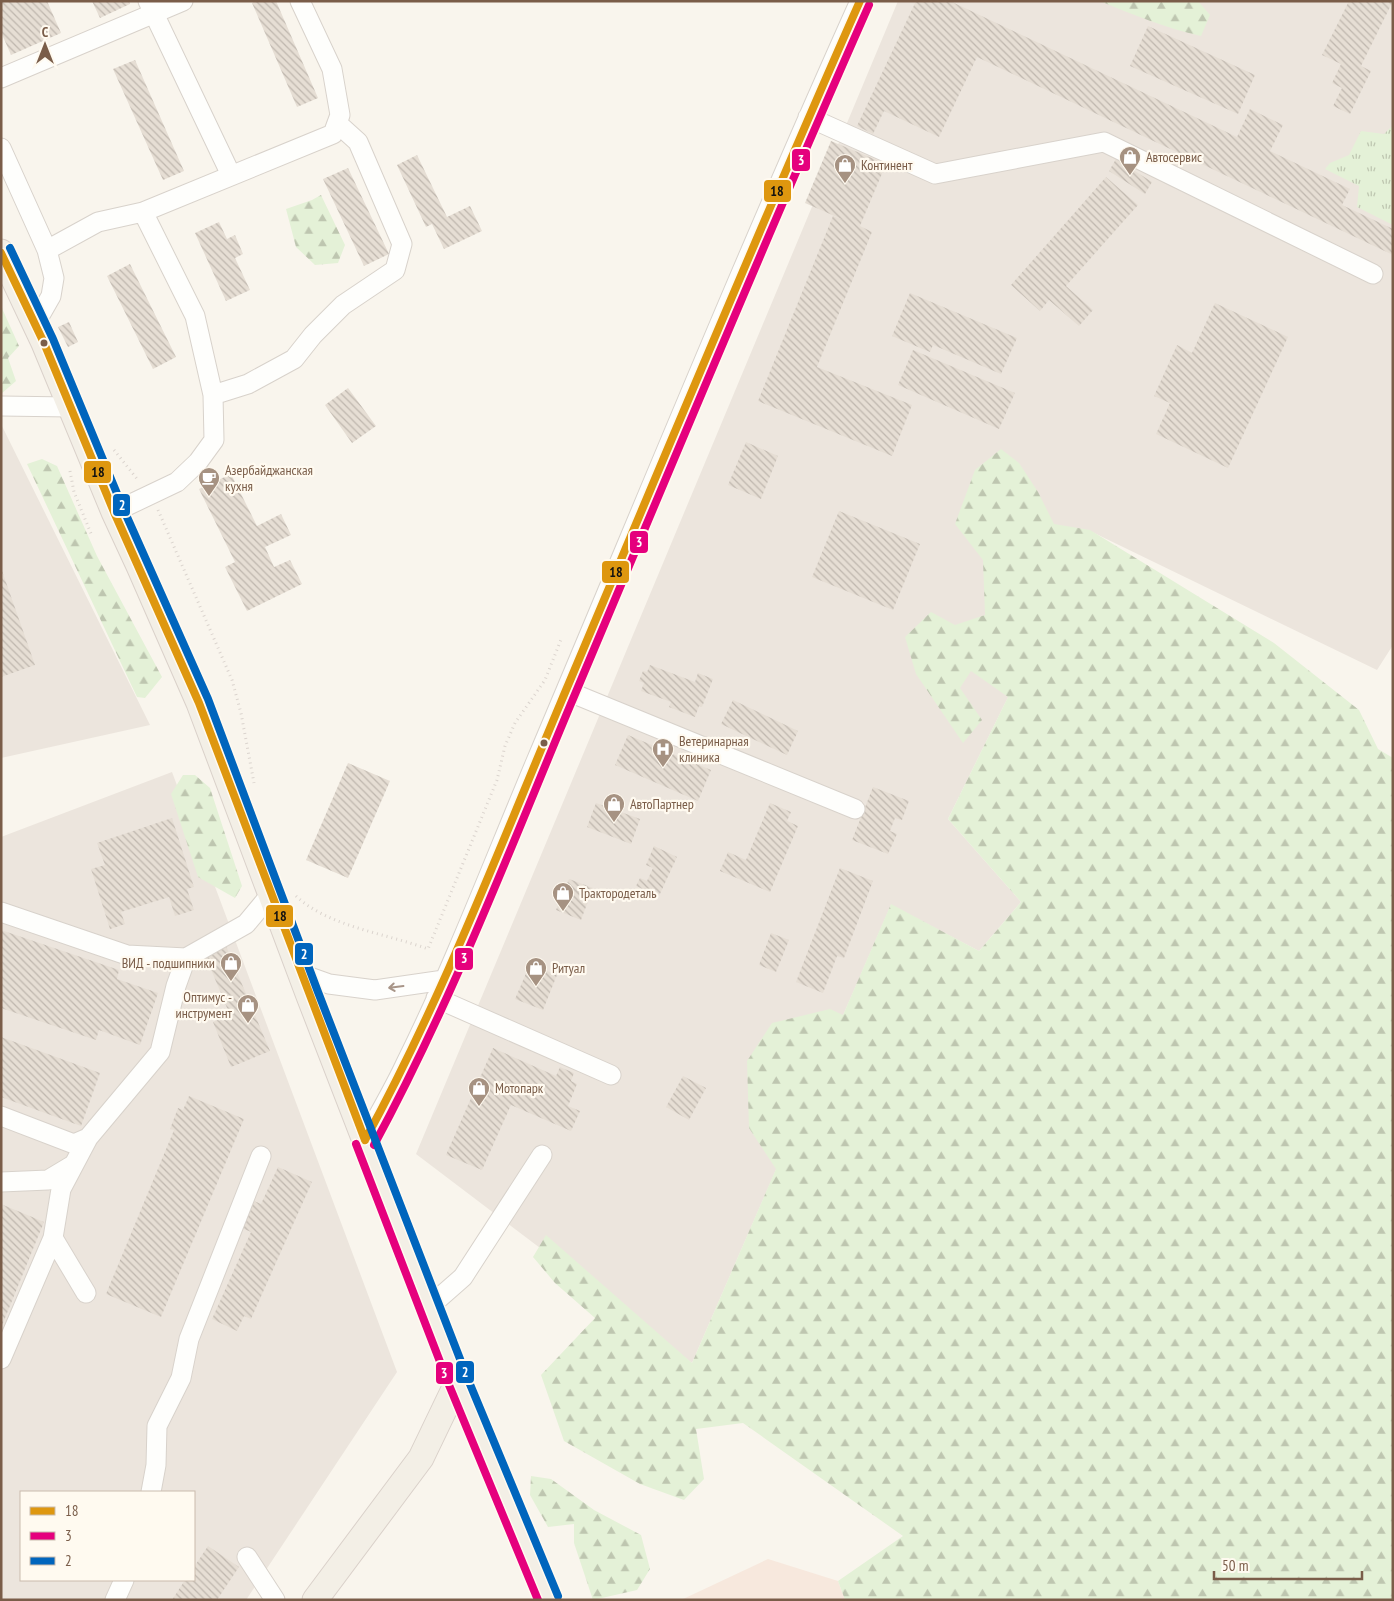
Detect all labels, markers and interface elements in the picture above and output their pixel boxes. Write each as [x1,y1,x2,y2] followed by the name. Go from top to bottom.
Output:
[20,20,70,70] north arrow
[42,23,49,41] text: С
[1118,145,1142,176] shop icon: Автосервис
[791,148,811,172] line badge: 3
[1146,148,1202,166] place label: Автосервис
[798,151,804,169] text: 3
[833,153,857,184] shop icon: Континент
[861,156,913,174] place label: Континент
[763,179,792,203] line badge: 18
[770,182,784,200] text: 18
[39,338,49,348] unlabelled marker
[83,460,112,484] line badge: 18
[225,461,313,495] place label: Азербайджанская кухня
[91,463,105,481] text: 18
[197,466,221,497] cafe icon: Азербайджанская кухня
[112,493,131,517] line badge: 2
[119,496,125,514] text: 2
[629,530,649,554] line badge: 3
[636,533,642,551] text: 3
[601,560,630,584] line badge: 18
[609,563,623,581] text: 18
[679,732,749,766] place label: Ветеринарная клиника
[651,737,675,768] hospital icon: Ветеринарная клиника
[539,738,549,748] unlabelled marker
[602,792,626,823] shop icon: АвтоПартнер
[630,795,694,813] place label: АвтоПартнер
[551,881,575,912] shop icon: Трактородеталь
[579,884,657,902] place label: Трактородеталь
[265,904,294,928] line badge: 18
[273,907,287,925] text: 18
[294,942,314,966] line badge: 2
[301,945,307,963] text: 2
[454,947,474,971] line badge: 3
[461,949,467,967] text: 3
[219,951,243,982] shop icon: ВИД - подшипники
[122,954,215,972] place label: ВИД - подшипники
[524,956,548,987] shop icon: Ритуал
[552,959,585,977] place label: Ритуал
[389,982,405,992] one-way arrow
[176,988,233,1022] place label: Оптимус - инструмент
[236,993,260,1024] shop icon: Оптимус - инструмент
[467,1076,491,1107] shop icon: Мотопарк
[495,1079,544,1097] place label: Мотопарк
[455,1360,475,1384] line badge: 2
[435,1361,454,1385] line badge: 3
[462,1363,468,1381] text: 2
[441,1364,447,1382] text: 3
[20,1491,195,1581] legend
[65,1501,79,1520] text: 18
[65,1526,72,1545] text: 3
[1214,1548,1362,1580] scale bar
[65,1551,72,1570] text: 2
[1222,1556,1248,1575] text: 50 m

